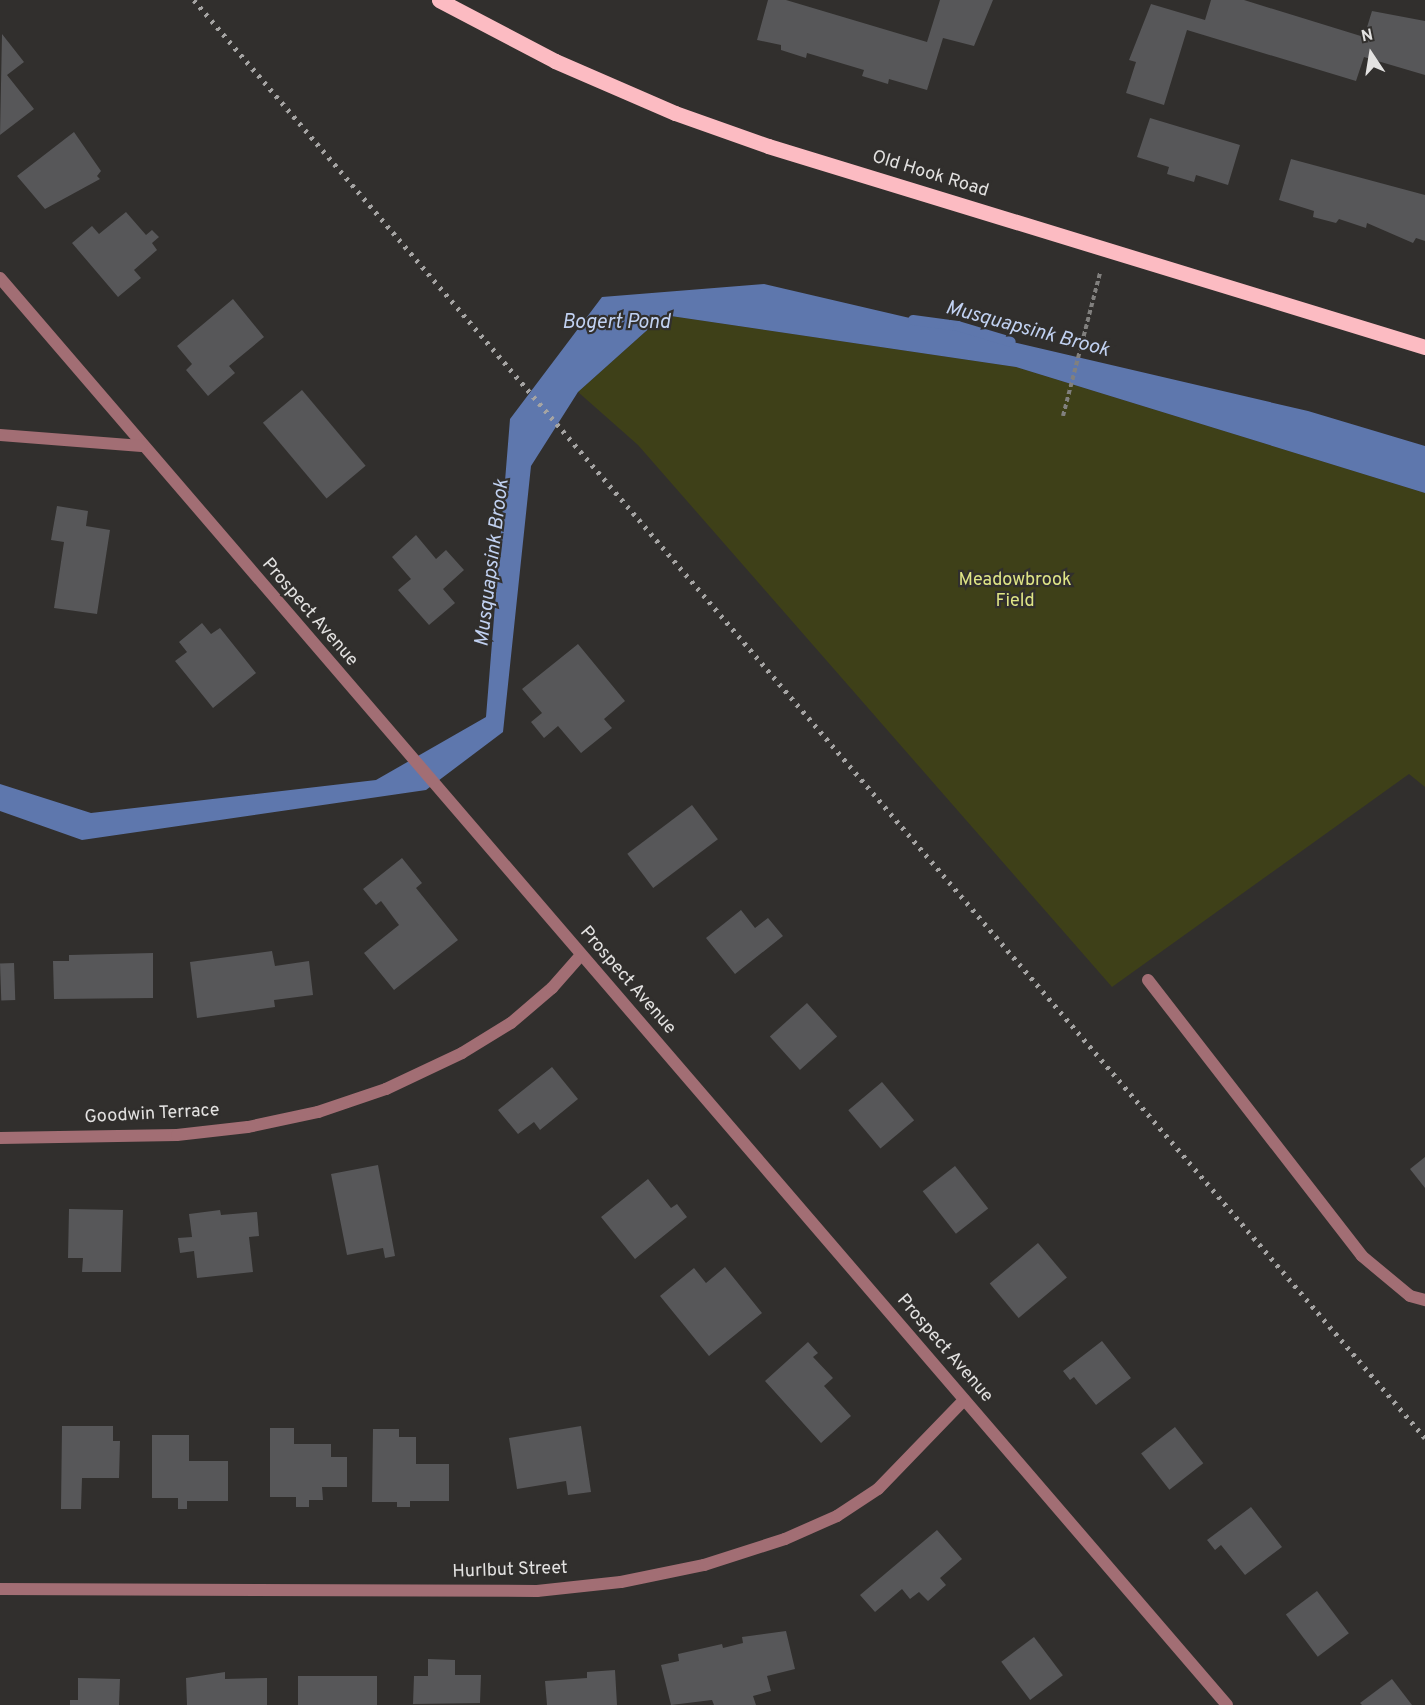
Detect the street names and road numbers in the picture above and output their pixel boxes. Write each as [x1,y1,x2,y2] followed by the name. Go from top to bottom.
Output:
[869,147,991,203] street label: Old Hook Road
[256,554,362,672] street label: Prospect Avenue
[574,922,680,1040] street label: Prospect Avenue
[84,1101,220,1129] street label: Goodwin Terrace
[891,1290,997,1408] street label: Prospect Avenue
[452,1558,568,1584] street label: Hurlbut Street

